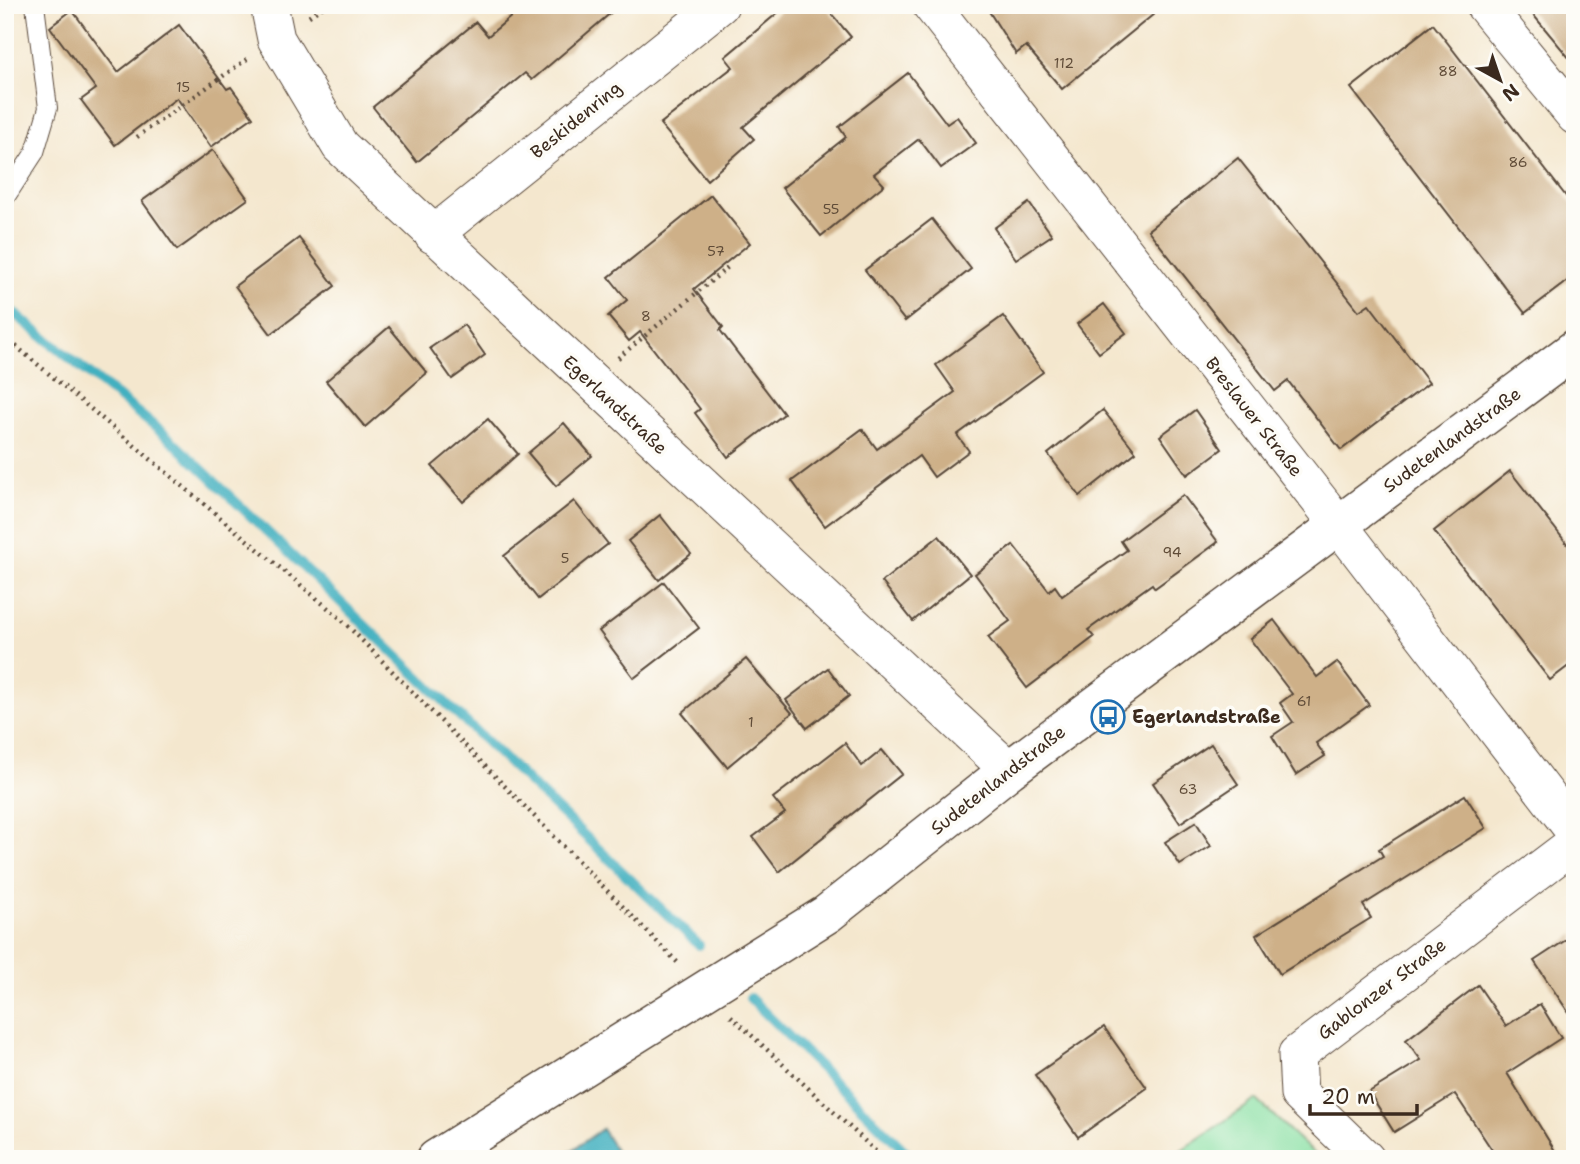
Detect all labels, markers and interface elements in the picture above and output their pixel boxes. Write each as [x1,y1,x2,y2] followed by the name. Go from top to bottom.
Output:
[1464,46,1534,116] north arrow
[1054,54,1074,72] house number: 112
[1438,62,1458,80] house number: 88
[526,76,626,164] street label: Beskidenring
[176,78,190,96] house number: 15
[1497,78,1524,107] text: N
[1508,153,1528,171] house number: 86
[823,200,839,218] house number: 55
[707,242,725,260] house number: 57
[641,307,651,325] house number: 8
[557,350,673,460] street label: Egerlandstraße
[1200,352,1308,482] street label: Breslauer Straße
[1378,382,1526,498] street label: Sudetenlandstraße
[1162,543,1182,561] house number: 94
[561,549,569,567] house number: 5
[1297,692,1311,710] house number: 61
[1089,698,1127,736] bus stop icon: Egerlandstraße
[1132,705,1281,729] place label: Egerlandstraße
[748,713,754,731] house number: 1
[926,720,1070,840] street label: Sudetenlandstraße
[1179,780,1197,798] house number: 63
[1313,933,1451,1045] street label: Gablonzer Straße
[1310,1073,1417,1117] scale bar
[1321,1083,1375,1111] text: 20 m

